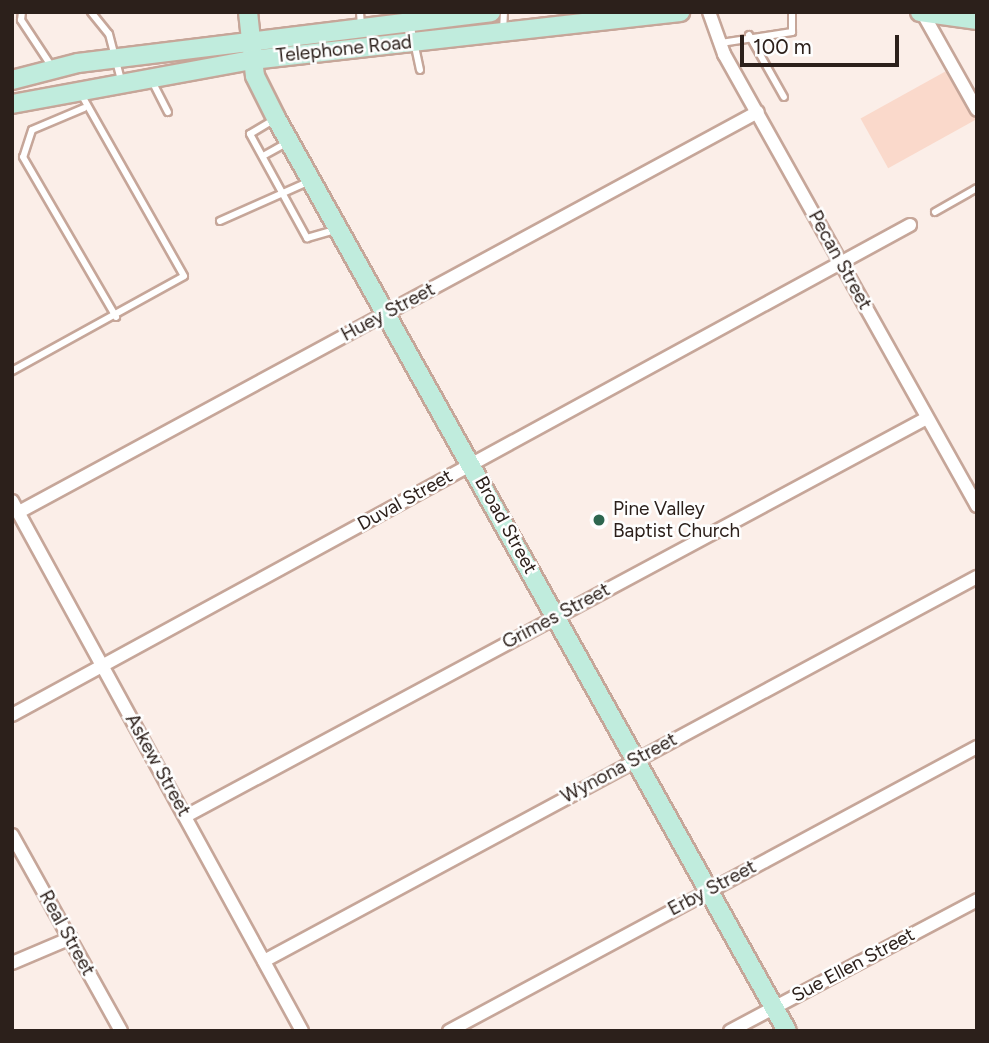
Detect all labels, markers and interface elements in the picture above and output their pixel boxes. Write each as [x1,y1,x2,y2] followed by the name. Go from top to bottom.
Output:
[744,21,903,65] scale bar
[275,31,413,67] street label: Telephone Road
[753,34,812,59] text: 100 m
[803,207,877,313] street label: Pecan Street
[337,278,439,346] street label: Huey Street
[354,465,456,535] street label: Duval Street
[470,472,542,578] street label: Broad Street
[613,498,740,542] place label: Pine Valley Baptist Church
[591,512,607,528] marker: Pine Valley Baptist Church
[498,578,614,654] street label: Grimes Street
[120,710,196,820] street label: Askew Street
[557,728,681,808] street label: Wynona Street
[664,855,760,921] street label: Erby Street
[34,886,100,980] street label: Real Street
[788,923,918,1007] street label: Sue Ellen Street

